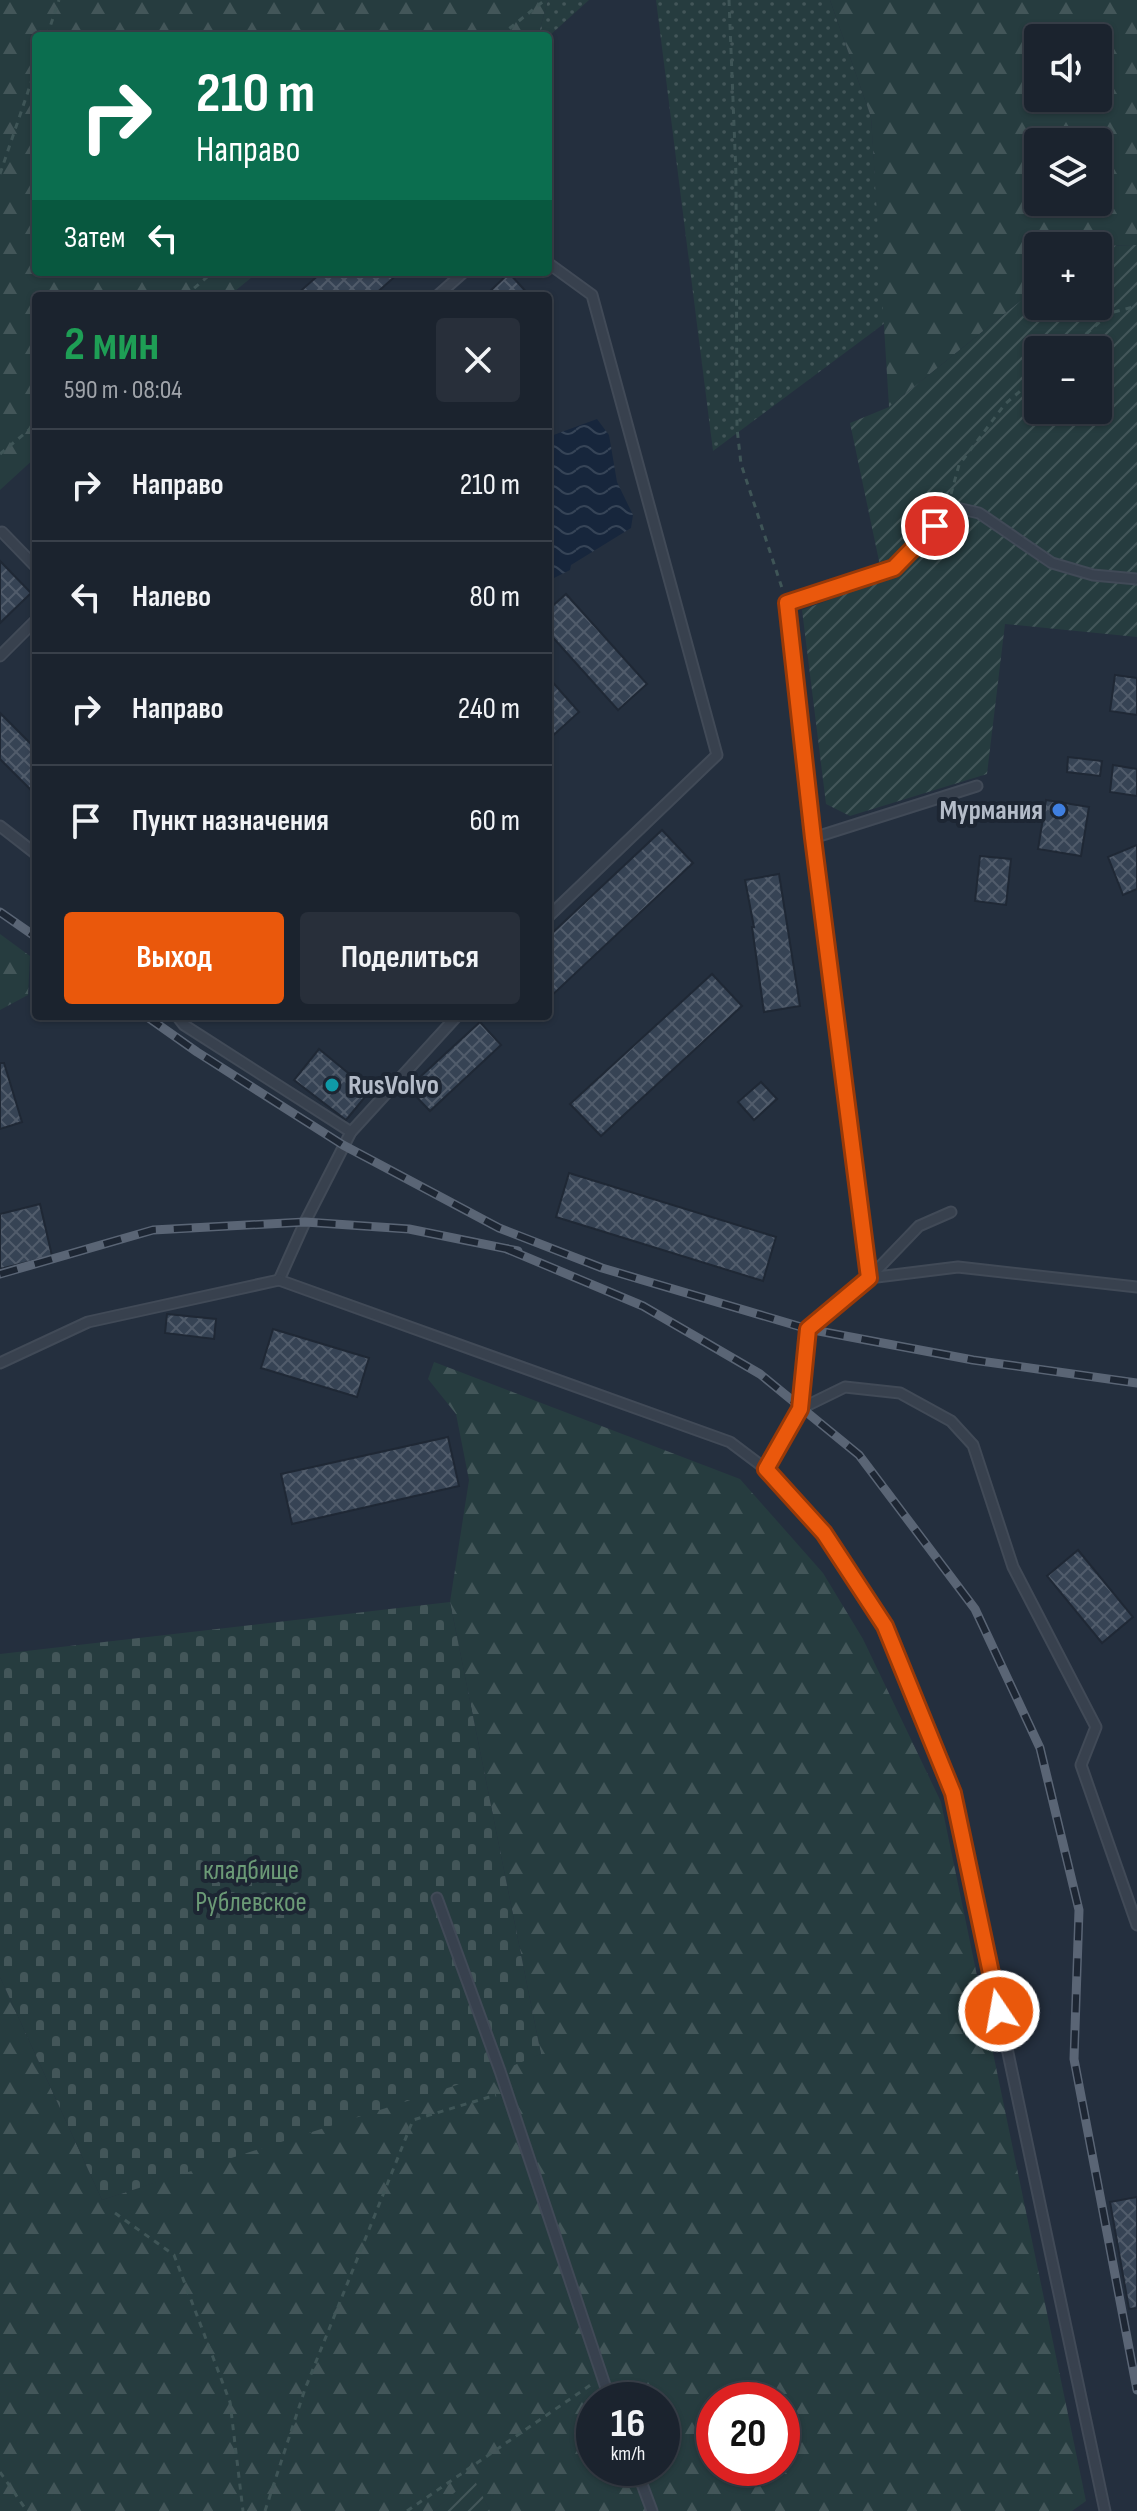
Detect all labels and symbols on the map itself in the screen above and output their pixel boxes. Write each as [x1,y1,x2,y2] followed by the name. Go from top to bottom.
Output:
[901,492,969,560] pin
[939,794,1043,827] place label: Мурмания
[1050,801,1068,819] marker: Мурмания
[348,1069,439,1102] place label: RusVolvo
[323,1076,341,1094] marker: RusVolvo
[195,1854,307,1919] park label: кладбище Рублевское
[957,1969,1041,2053] position arrow
[696,2382,800,2486] speed limit sign: 20

